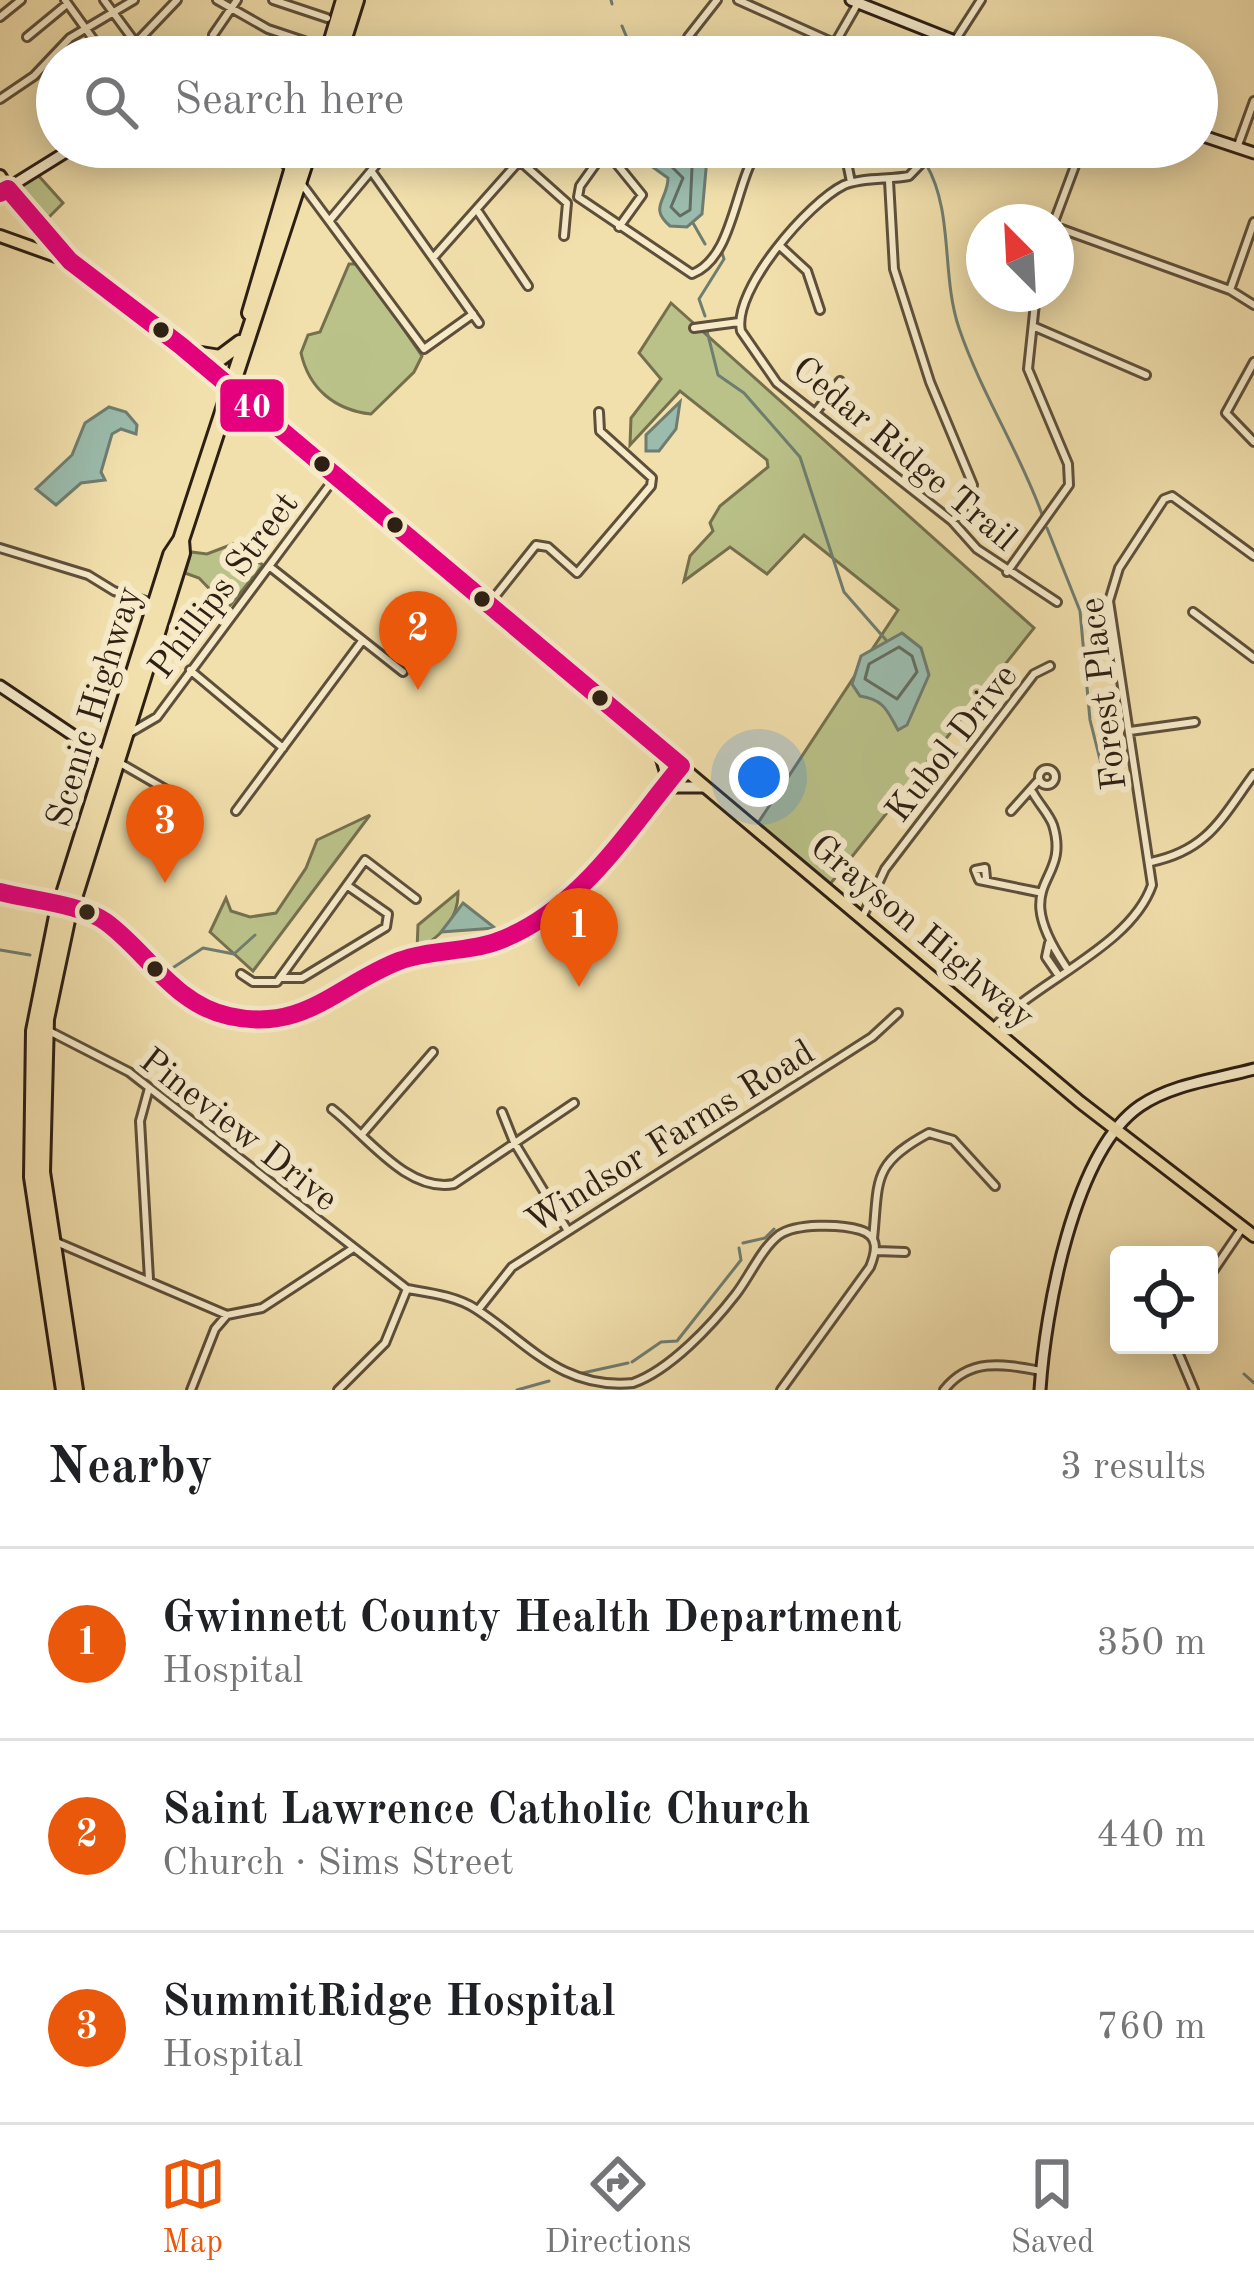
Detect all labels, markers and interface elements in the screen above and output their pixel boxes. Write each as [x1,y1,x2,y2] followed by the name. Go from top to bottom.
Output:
[36,36,1218,168] search box
[78,69,144,135] icon: search
[174,79,404,124] text: Search here
[966,204,1074,312] north arrow
[150,319,172,341] unlabelled marker
[785,351,1022,559] street label: Cedar Ridge Trail
[218,377,286,434] line badge: 40
[233,392,271,425] text: 40
[311,453,333,475] unlabelled marker
[144,487,307,686] street label: Phillips Street
[384,514,406,536] unlabelled marker
[42,583,150,832] street label: Scenic Highway
[471,588,493,610] unlabelled marker
[379,591,457,690] pin: 2
[1075,595,1135,792] street label: Forest Place
[881,659,1026,830] street label: Kubol Drive
[589,687,611,709] unlabelled marker
[729,747,789,807] your location
[126,784,204,883] pin: 3
[803,829,1040,1037] street label: Grayson Highway
[540,888,618,987] pin: 1
[76,901,98,923] unlabelled marker
[144,958,166,980] unlabelled marker
[521,1035,822,1242] street label: Windsor Farms Road
[132,1043,343,1219] street label: Pineview Drive
[1110,1246,1218,1354] map controls
[1110,1246,1218,1354] button: locate
[48,1443,213,1494] text: Nearby
[1060,1448,1206,1487] text: 3 results
[162,1597,902,1642] text: Gwinnett County Health Department
[76,1624,98,1663] text: 1
[1096,1624,1206,1663] text: 350 m
[162,1652,303,1691] text: Hospital
[162,1789,811,1834] text: Saint Lawrence Catholic Church
[76,1816,98,1855] text: 2
[1096,1816,1206,1855] text: 440 m
[162,1844,514,1883] text: Church · Sims Street
[162,1981,616,2026] text: SummitRidge Hospital
[76,2008,98,2047] text: 3
[1096,2008,1206,2047] text: 760 m
[162,2036,303,2075] text: Hospital
[160,2151,226,2264] tab: Map
[545,2151,691,2264] tab: Directions
[1010,2151,1094,2264] tab: Saved

